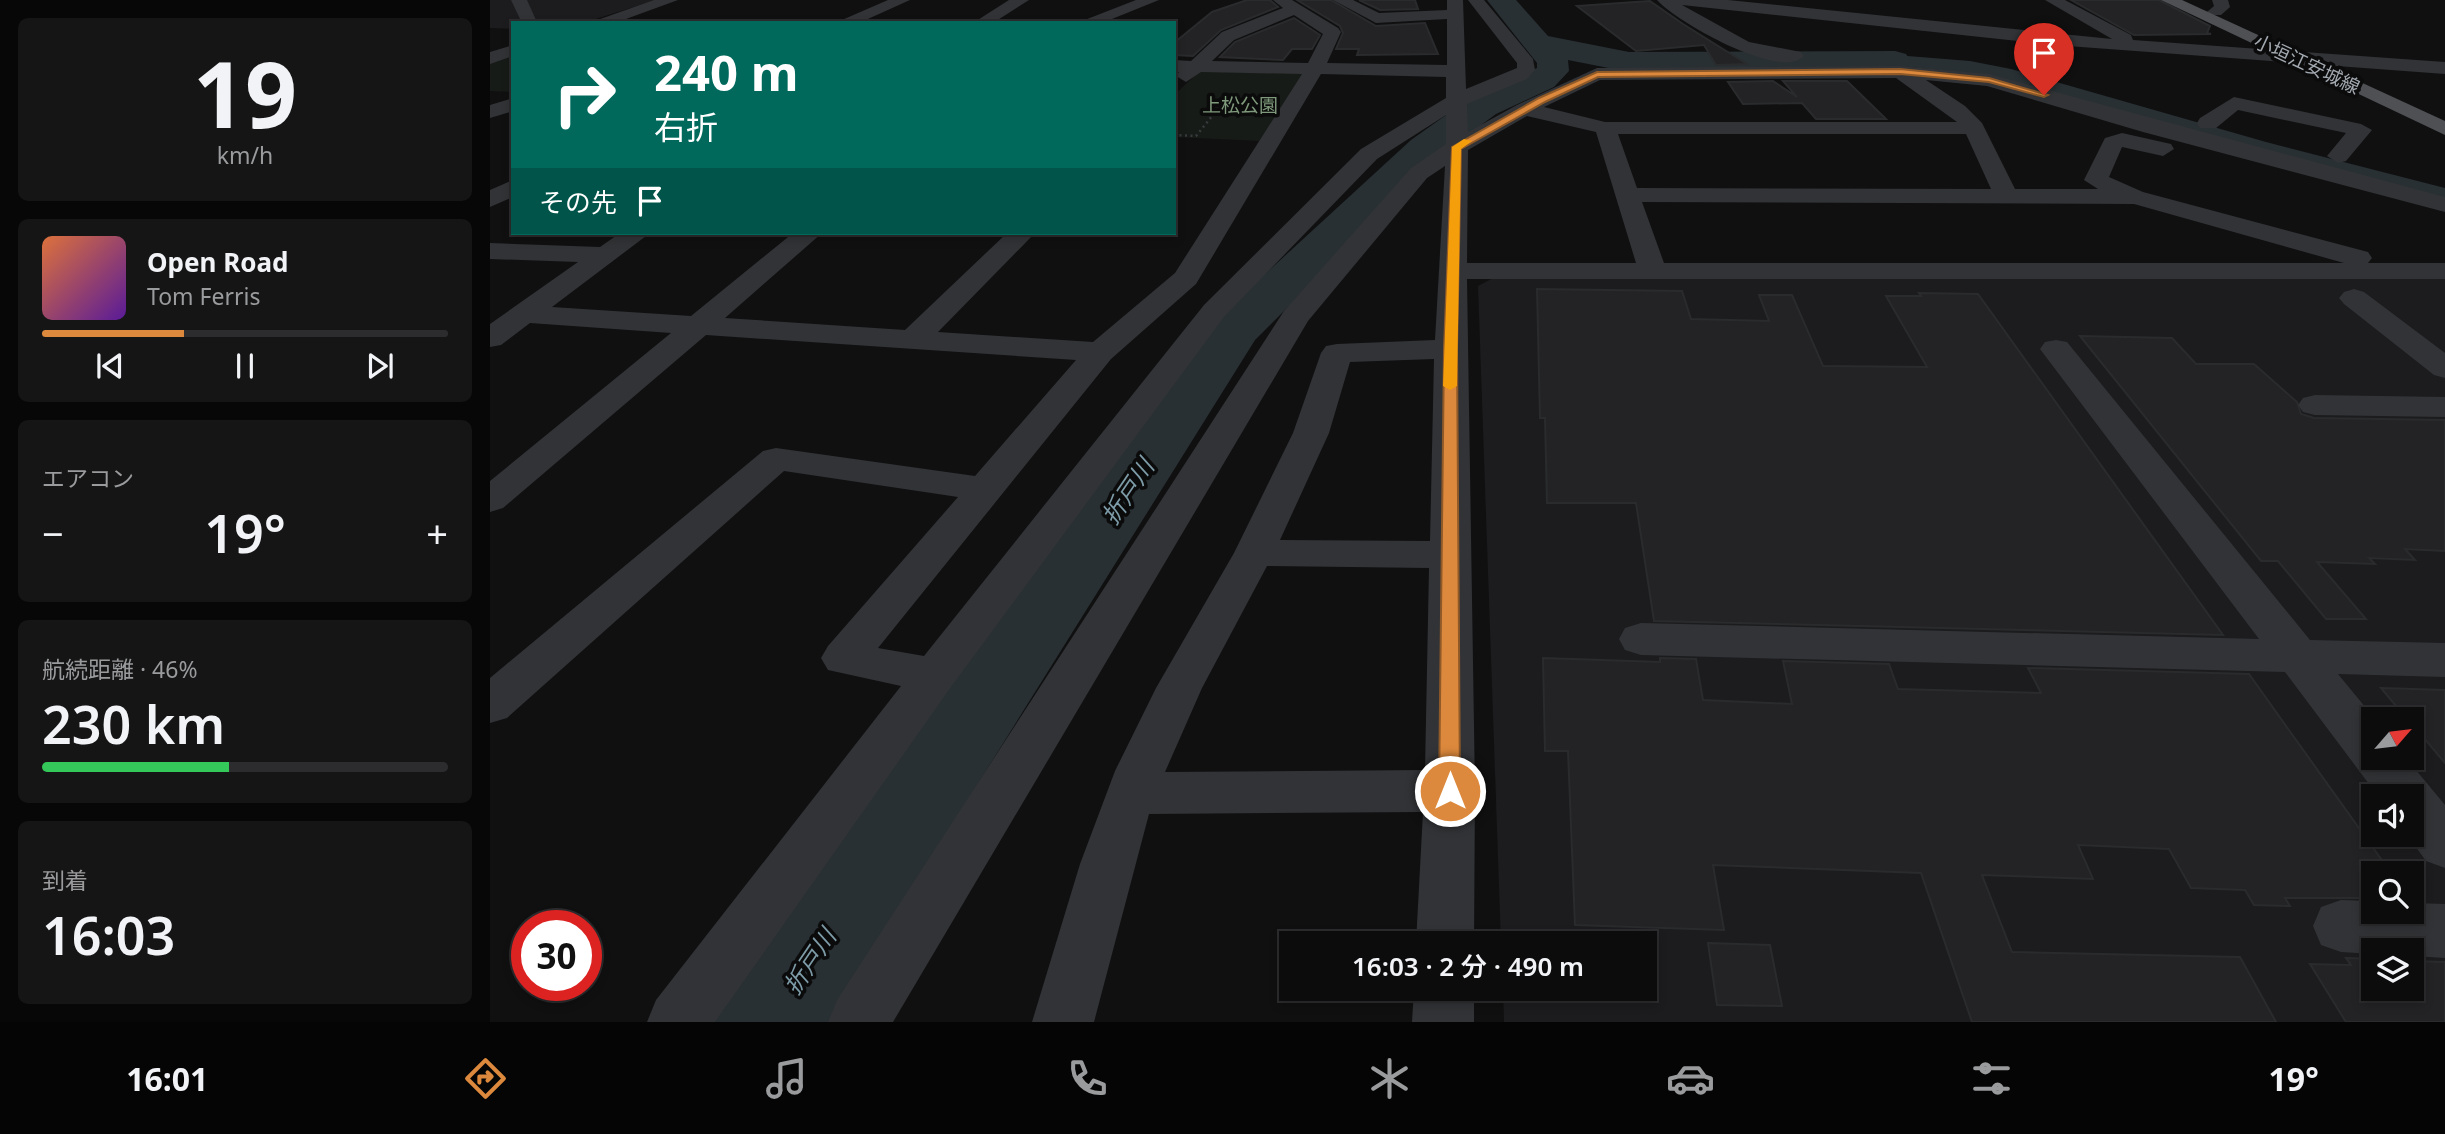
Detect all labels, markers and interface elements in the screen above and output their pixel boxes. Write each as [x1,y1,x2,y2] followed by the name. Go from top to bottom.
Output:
[2014,23,2074,95] pin
[2250,28,2364,100] street label: 小垣江安城線
[193,31,297,155] text: 19
[2025,34,2063,72] icon: arrive
[654,39,799,105] text: 240 m
[539,49,630,140] icon: right
[1202,92,1278,118] park label: 上松公園
[654,105,718,148] text: 右折
[217,139,273,171] text: km/h
[631,182,669,220] icon: arrive
[539,184,617,220] text: その先
[147,244,289,280] text: Open Road
[147,280,260,312] text: Tom Ferris
[91,347,129,385] icon: previous
[226,347,264,385] icon: pause
[361,347,399,385] icon: next
[1093,449,1162,530] water label: 折戸川
[42,462,134,494] text: エアコン
[204,497,286,568] text: 19°
[42,507,64,559] text: −
[426,507,448,559] text: +
[42,653,198,685] text: 航続距離 · 46%
[42,688,225,759] text: 230 km
[2361,707,2424,770] north arrow
[2361,707,2424,1001] map controls
[1413,754,1487,828] position arrow
[2361,784,2424,847] button: sound
[2361,861,2424,924] button: search
[42,864,88,896] text: 到着
[42,899,175,970] text: 16:03
[511,910,602,1001] speed limit sign: 30
[775,919,844,1000] water label: 折戸川
[2361,938,2424,1001] button: layers
[1352,948,1584,984] text: 16:03 · 2 分 · 490 m
[461,1054,510,1103] icon: directions
[762,1054,811,1103] icon: music
[1063,1054,1112,1103] icon: phone
[1365,1054,1414,1103] icon: climate
[1666,1054,1715,1103] icon: car
[1967,1054,2016,1103] icon: filters
[126,1057,208,1100] text: 16:01
[2269,1057,2319,1100] text: 19°

